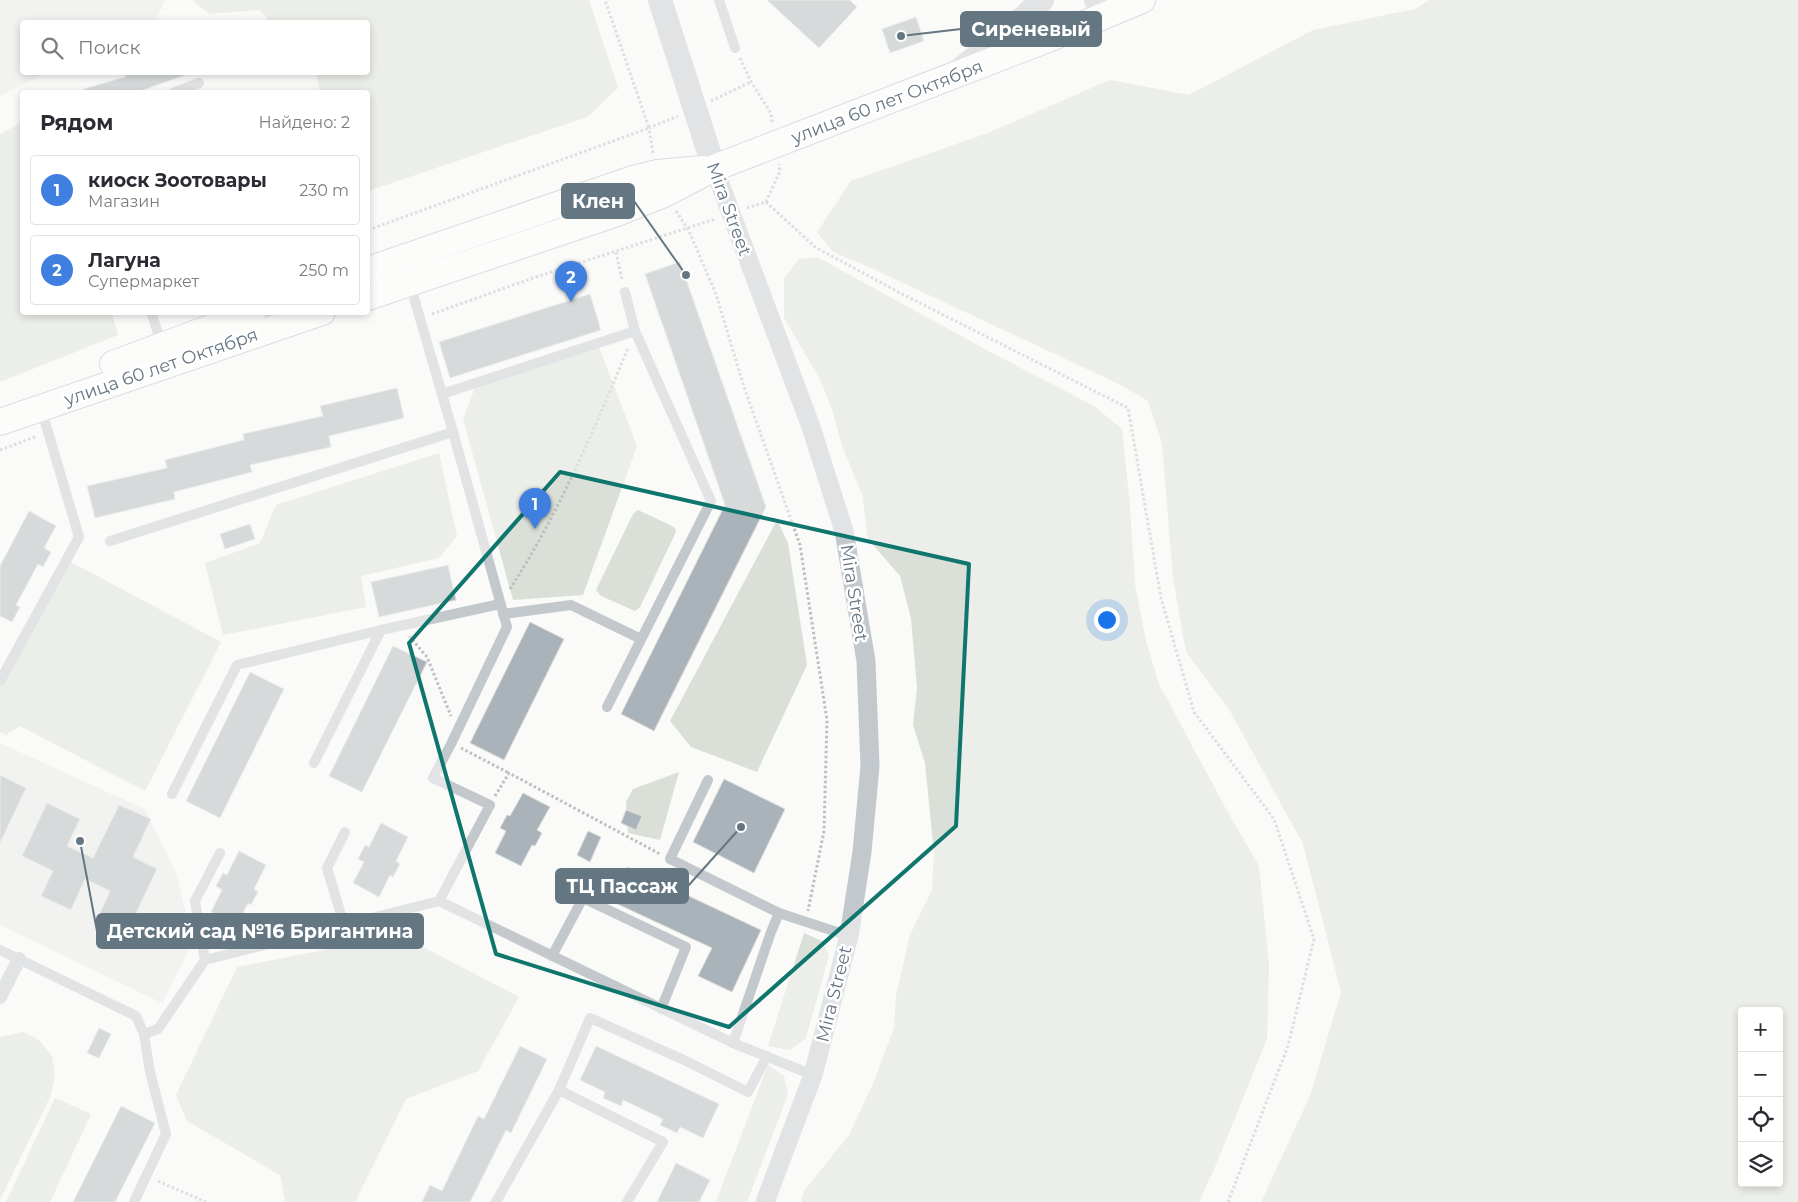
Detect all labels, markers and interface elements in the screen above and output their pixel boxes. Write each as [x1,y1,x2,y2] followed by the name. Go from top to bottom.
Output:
[961,12,1101,46] callout: Сиреневый
[971,18,1091,41] text: Сиреневый
[20,20,370,75] search box
[38,34,66,62] icon: search
[78,36,141,59] text: Поиск
[787,55,986,149] street label: улица 60 лет Октября
[40,110,113,135] text: Рядом
[259,113,350,132] text: Найдено: 2
[702,159,756,259] street label: Mira Street
[88,169,267,192] text: киоск Зоотовары
[54,181,60,200] text: 1
[299,181,349,200] text: 230 m
[562,184,634,218] callout: Клен
[572,190,624,213] text: Клен
[88,192,160,211] text: Магазин
[88,249,161,272] text: Лагуна
[52,261,62,280] text: 2
[299,261,349,280] text: 250 m
[555,261,587,302] pin: 2
[88,272,199,291] text: Супермаркет
[60,323,261,411] street label: улица 60 лет Октября
[519,488,551,529] pin: 1
[835,543,873,643] street label: Mira Street
[1094,607,1120,633] your location
[556,869,688,903] callout: ТЦ Пассаж
[566,875,678,898] text: ТЦ Пассаж
[97,914,423,948] callout: Детский сад №16 Бригантина
[107,920,413,943] text: Детский сад №16 Бригантина
[811,944,857,1044] street label: Mira Street
[1738,1007,1783,1187] map controls
[1738,1007,1783,1052] button: +
[1738,1052,1783,1097] button: −
[1738,1097,1783,1142] button: locate
[1738,1142,1783,1187] button: layers

